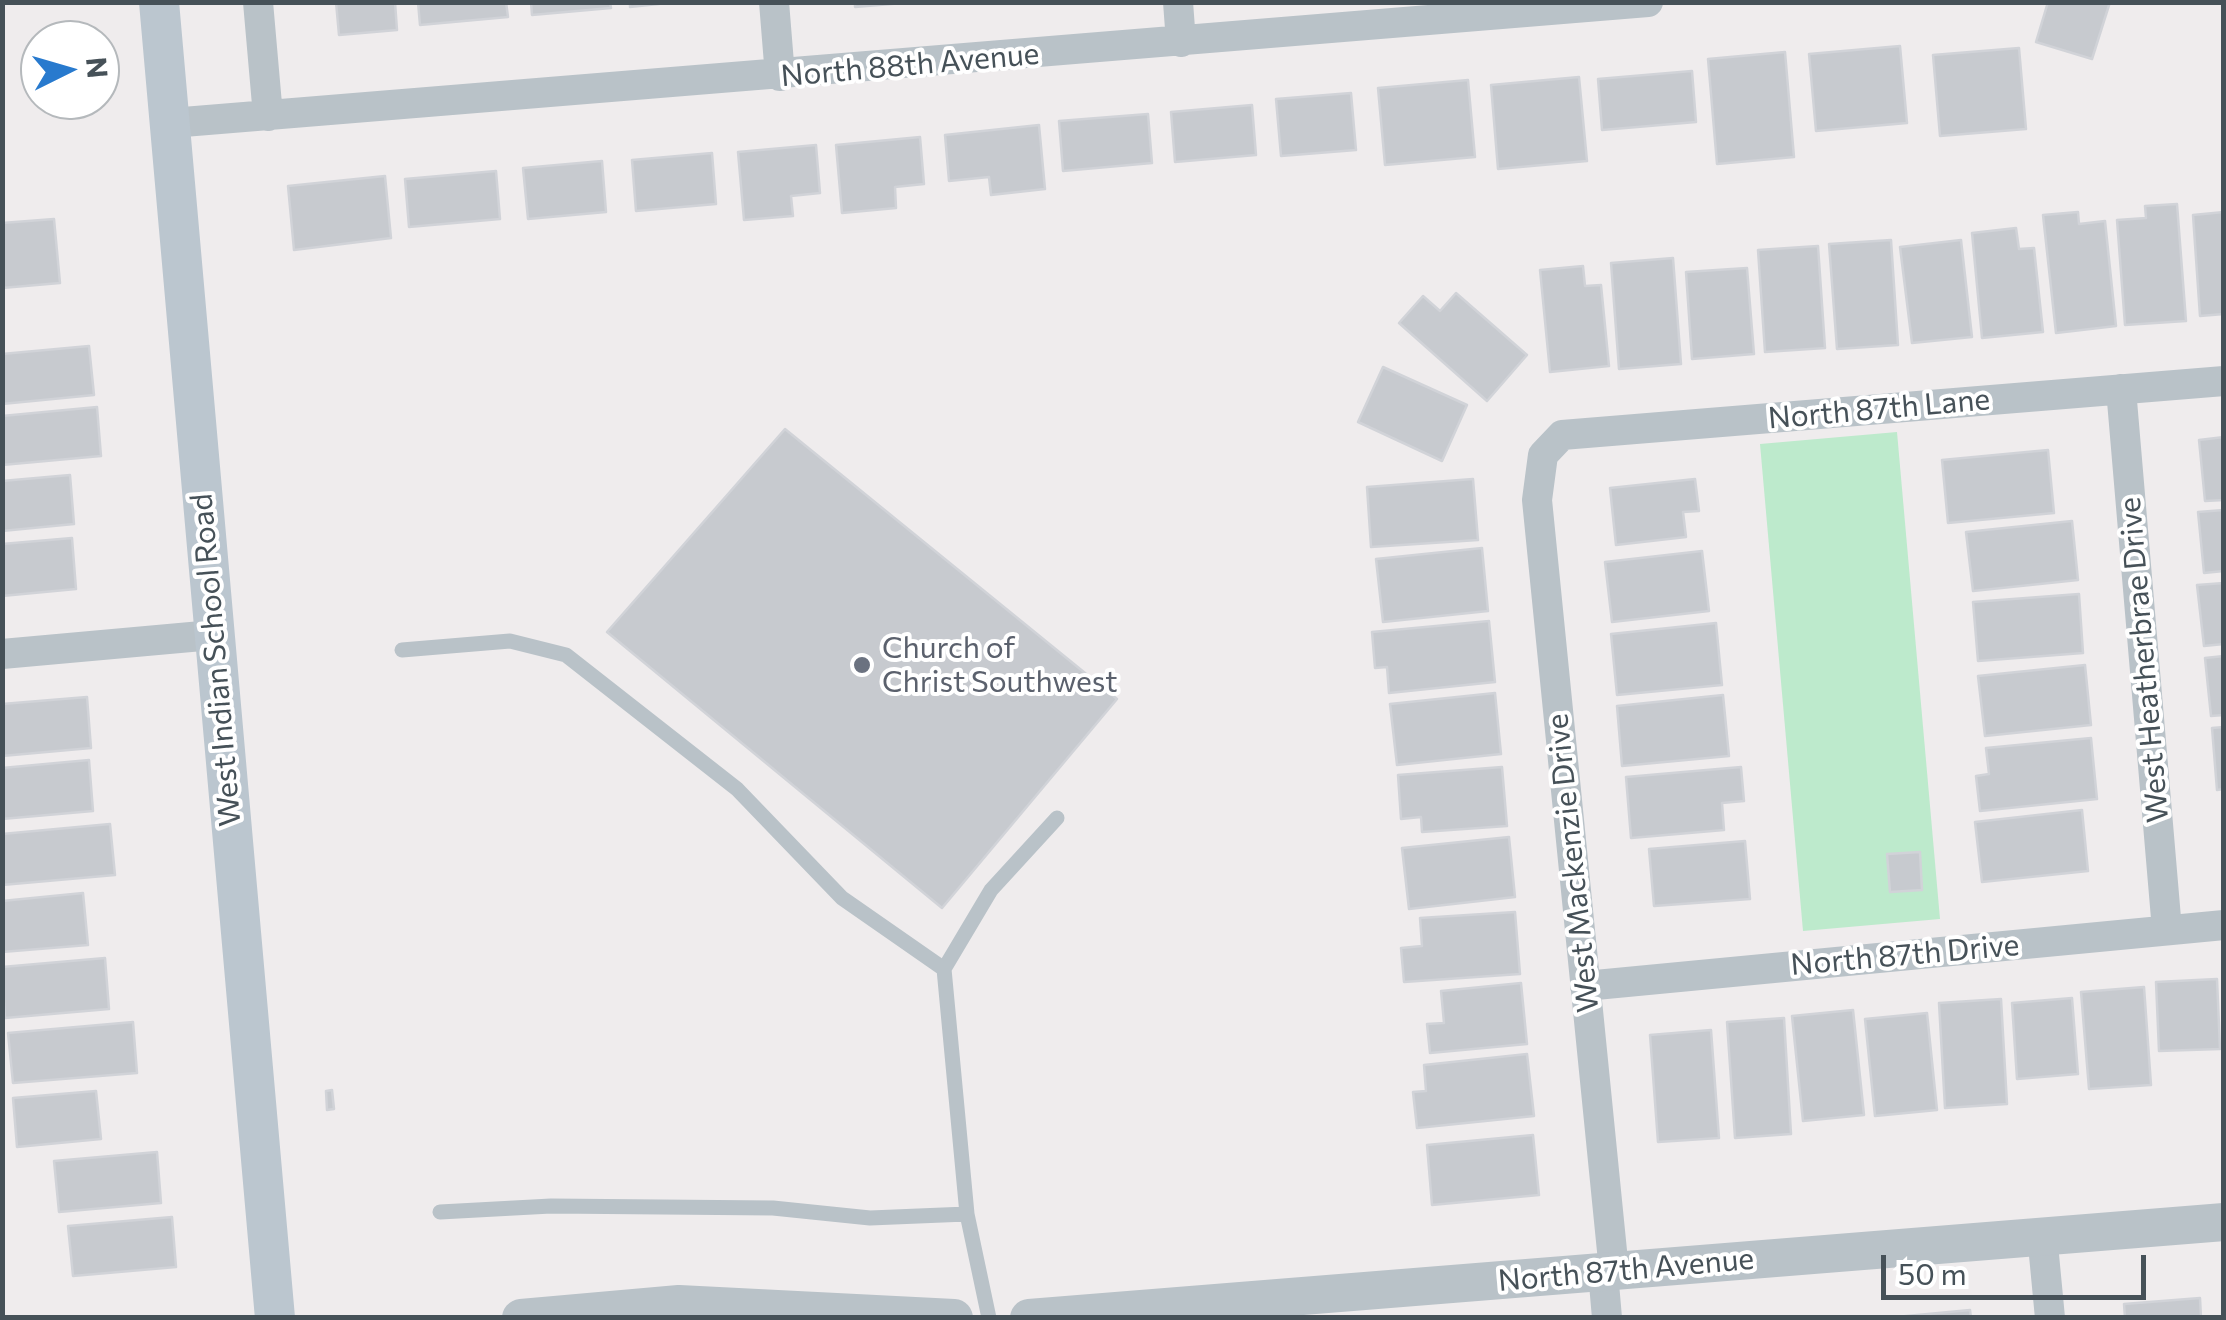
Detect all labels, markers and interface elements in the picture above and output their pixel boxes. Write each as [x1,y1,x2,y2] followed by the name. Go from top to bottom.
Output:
[20,20,120,120] north arrow
[779,36,1041,94] street label: North 88th Avenue
[80,56,116,80] text: N
[1766,381,1992,437] street label: North 87th Lane
[184,492,248,828] street label: West Indian School Road
[2112,496,2176,824] street label: West Heatherbrae Drive
[882,630,1118,700] place label: Church of Christ Southwest
[851,654,873,676] marker: Church of Christ Southwest
[1539,712,1607,1014] street label: West Mackenzie Drive
[1789,927,2021,983] street label: North 87th Drive
[1886,1235,2151,1297] scale bar
[1496,1241,1756,1299] street label: North 87th Avenue
[1898,1254,1967,1291] text: 50 m

